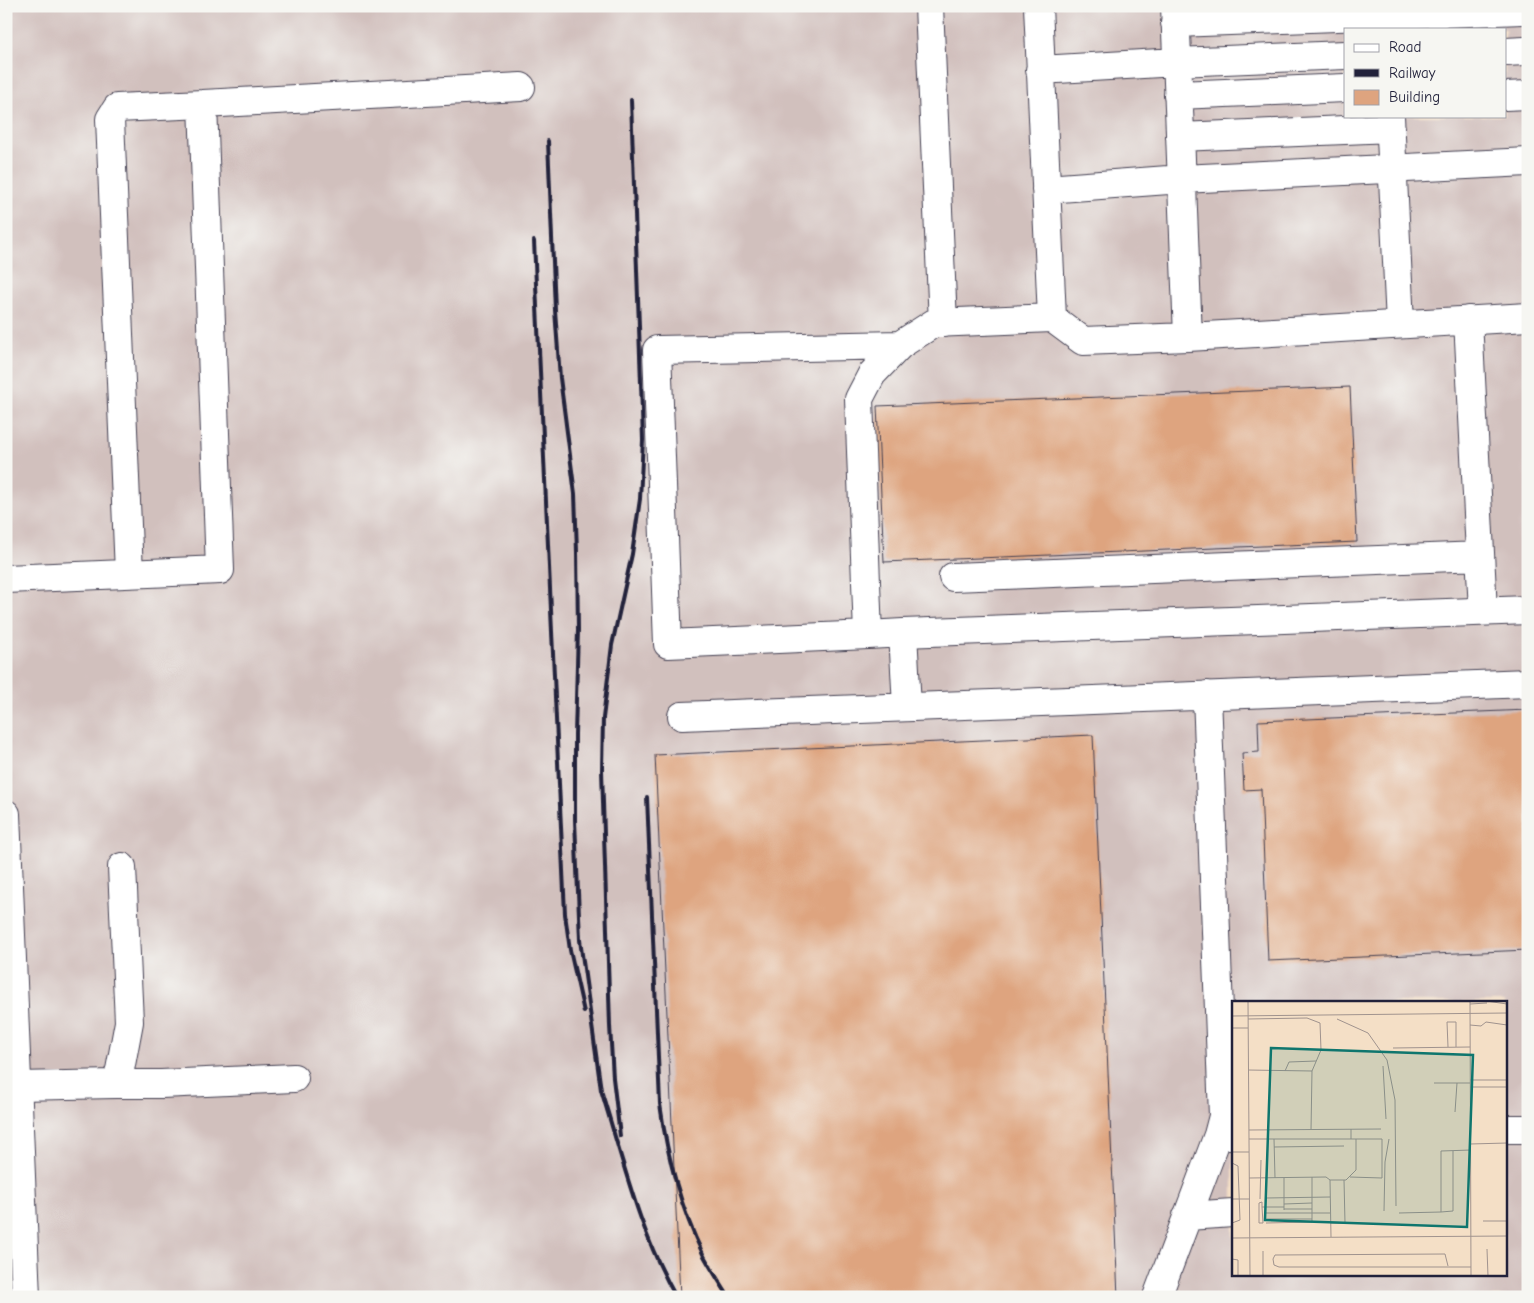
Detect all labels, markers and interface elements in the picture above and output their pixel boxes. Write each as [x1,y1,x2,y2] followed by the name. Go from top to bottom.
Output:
[1344,28,1506,118] legend
[1389,38,1421,56] text: Road
[1389,64,1436,82] text: Railway
[1389,88,1440,106] text: Building
[1232,1001,1506,1276] inset map

